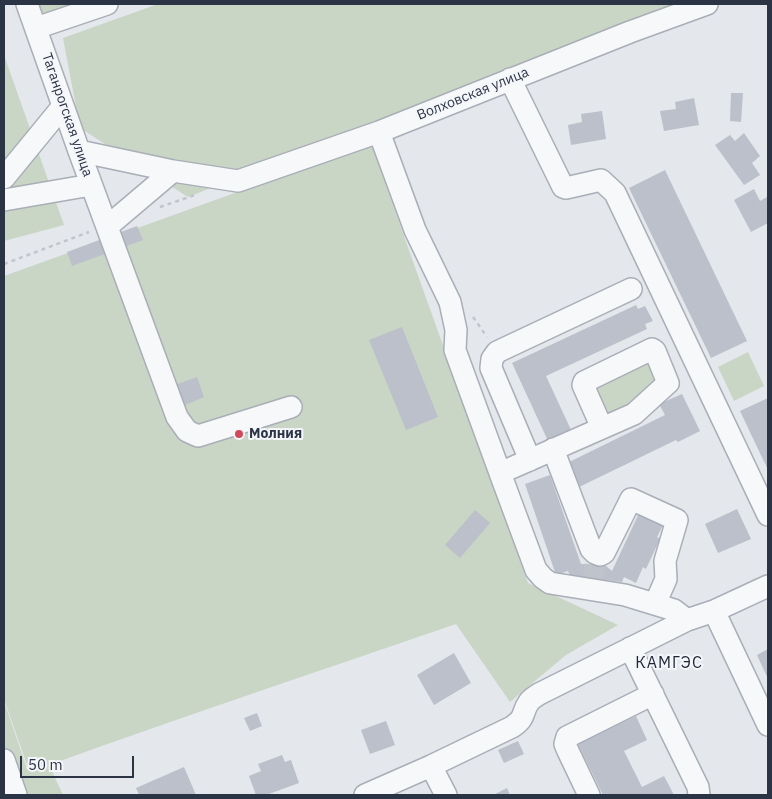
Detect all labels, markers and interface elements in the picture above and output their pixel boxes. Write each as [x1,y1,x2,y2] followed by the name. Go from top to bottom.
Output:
[38,51,96,179] street label: Таганрогская улица
[415,64,531,124] street label: Волховская улица
[249,426,302,442] place label: Молния
[233,428,245,440] marker: Молния
[634,653,704,673] district label: КАМГЭС
[22,746,136,778] scale bar
[28,755,63,774] text: 50 m

